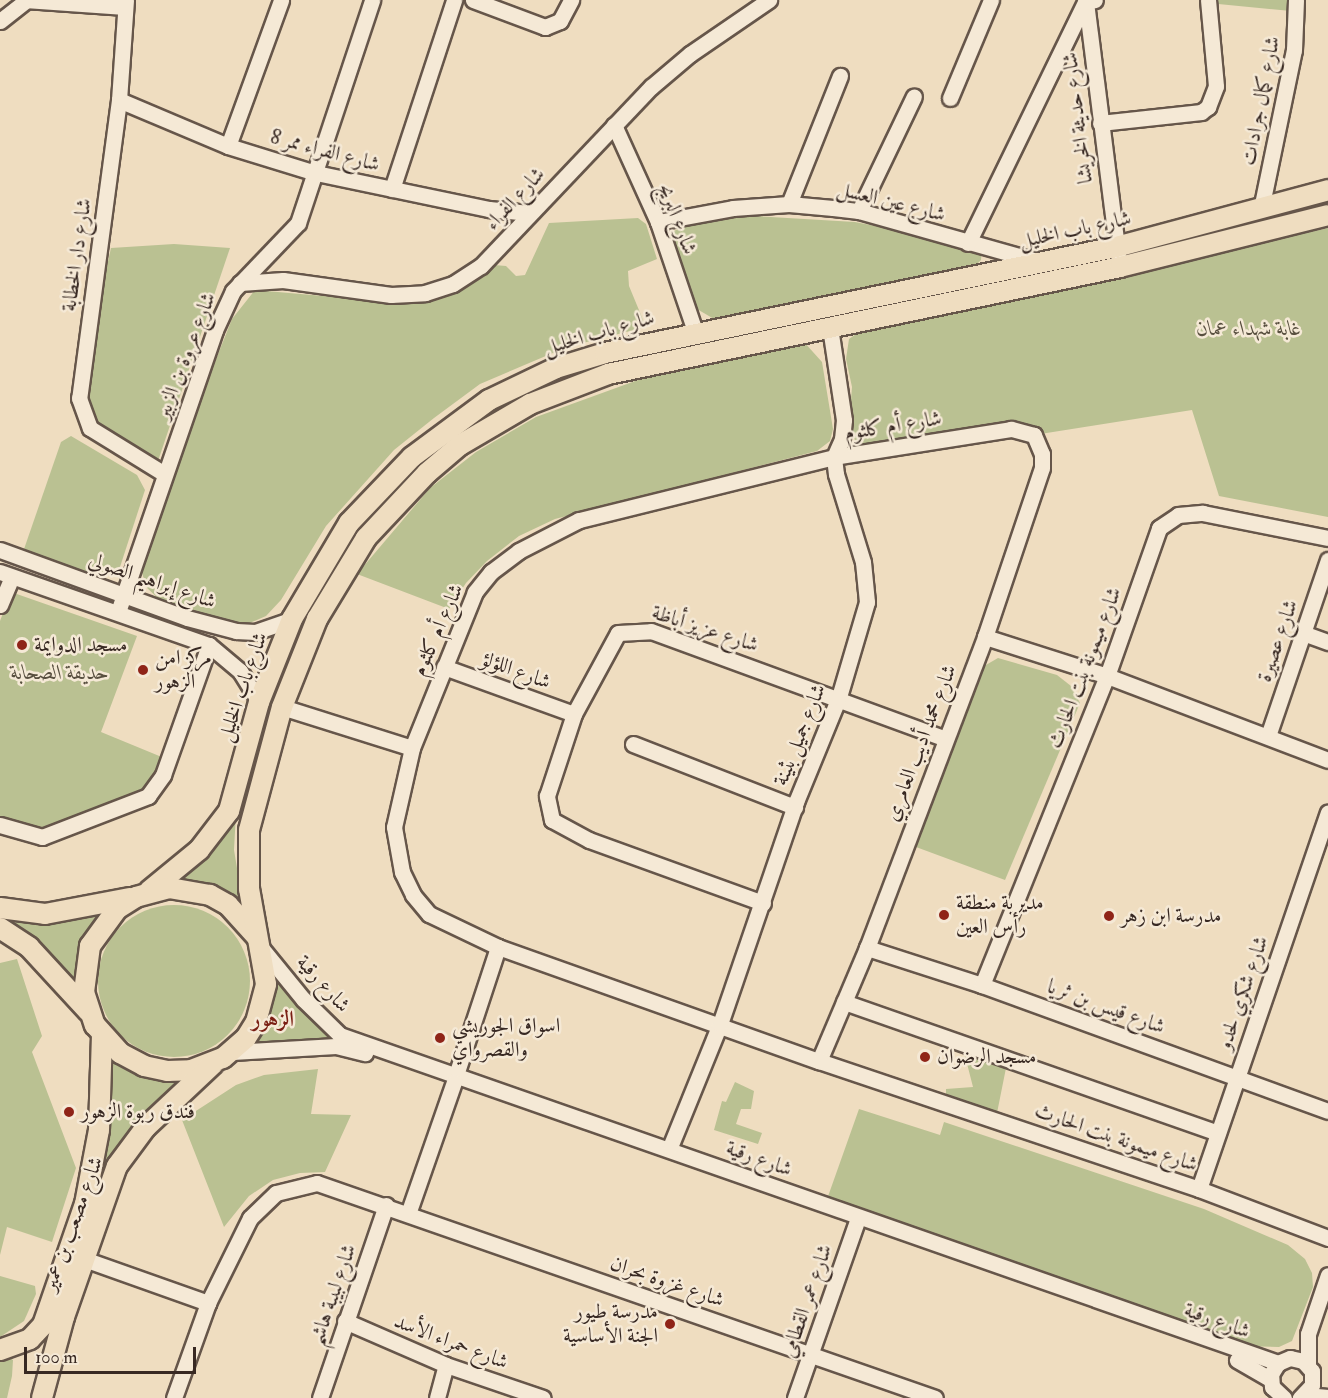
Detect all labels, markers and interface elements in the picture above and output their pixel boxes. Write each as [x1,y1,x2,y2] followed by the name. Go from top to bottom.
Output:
[1236,34,1286,168] street label: شارع كمال جرادات
[1057,51,1099,185] street label: شارع حديثة الخريشا
[268,124,382,178] street label: شارع الفراء ممر 8
[480,162,550,236] street label: شارع الفراء
[834,176,948,228] street label: شارع عين العسل
[652,180,702,258] street label: شارع البريج
[57,197,97,313] street label: شارع دار الخطابة
[1017,206,1133,254] street label: شارع باب الخليل
[150,289,222,423] street label: شارع عروة بن الزبير
[541,305,657,361] street label: شارع باب الخليل
[1197,316,1301,342] park label: غابة شهداء عمان
[843,406,943,446] street label: شارع أم كلثوم
[85,547,219,615] street label: شارع إبراهيم الصولي
[407,580,469,680] street label: شارع أم كلثوم
[1043,584,1127,752] street label: شارع ميمونة بنت الحارث
[1252,597,1304,685] street label: شارع عصيرة
[648,600,762,658] street label: شارع عزيز أباظة
[213,629,273,745] street label: شارع باب الخليل
[34,632,128,658] place label: مسجد الدوايمة
[15,638,29,652] marker: مسجد الدوايمة
[155,645,212,695] place label: مركز امن الزهور
[478,647,554,695] street label: شارع اللؤلؤ
[11,660,109,686] park label: حديقة الصحابة
[880,661,962,825] street label: شارع محمد أديب العامري
[136,663,150,677] marker: مركز امن الزهور
[768,680,832,790] street label: شارع جميل بثينة
[956,890,1044,940] place label: مديرية منطقة رأس العين
[1121,903,1221,929] place label: مدرسة ابن زهر
[937,908,951,922] marker: مديرية منطقة رأس العين
[1102,909,1116,923] marker: مدرسة ابن زهر
[1212,933,1274,1053] street label: شارع شكري لحدو
[291,950,355,1018] street label: شارع رقية
[1044,974,1168,1040] street label: شارع قيس بن ثريا
[252,1007,294,1033] district label: الزهور
[452,1013,560,1063] place label: اسواق الجوريشي والقصرواي
[433,1031,447,1045] marker: اسواق الجوريشي والقصرواي
[937,1044,1036,1070] place label: مسجد الرضوان
[918,1050,932,1064] marker: مسجد الرضوان
[1031,1098,1201,1178] street label: شارع ميمونة بنت الحارث
[81,1099,195,1125] place label: فندق ربوة الزهور
[62,1105,76,1119] marker: فندق ربوة الزهور
[722,1135,796,1183] street label: شارع رقية
[37,1153,109,1295] street label: شارع مصعب بن عمير
[304,1241,362,1349] street label: شارع لبيبة هاشم
[776,1241,838,1361] street label: شارع عمر القطامي
[607,1251,727,1313] street label: شارع غزوة بحران
[1180,1297,1254,1345] street label: شارع رقية
[563,1299,658,1349] place label: مدرسة طيور الجنة الأساسية
[390,1309,512,1375] street label: شارع حمراء الأسد
[663,1317,677,1331] marker: مدرسة طيور الجنة الأساسية
[27,1335,200,1373] scale bar
[35,1346,78,1369] text: 100 m

